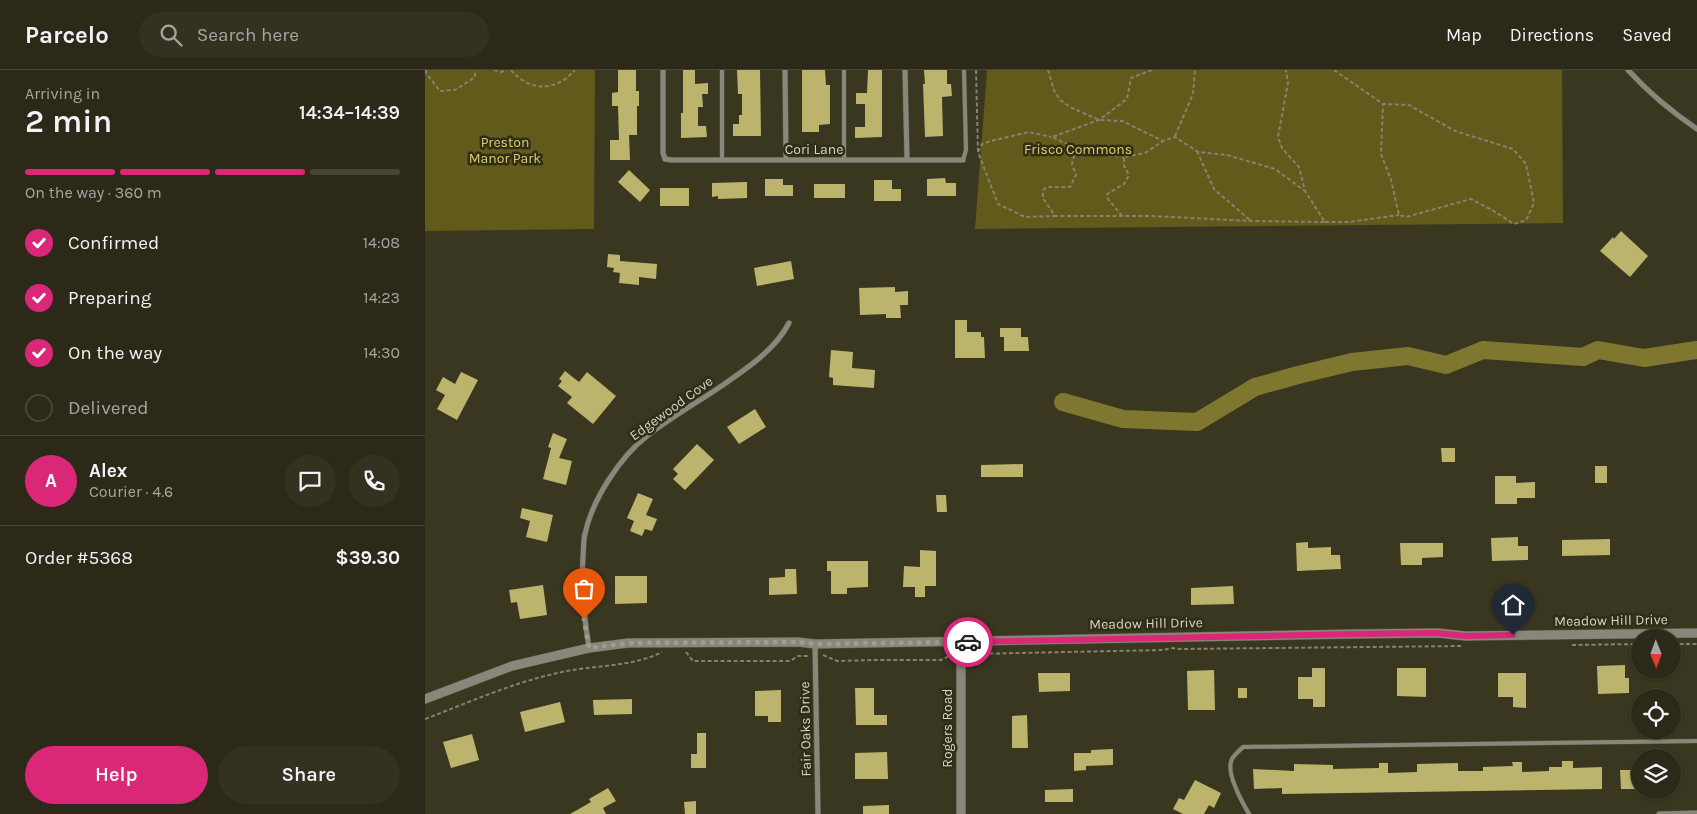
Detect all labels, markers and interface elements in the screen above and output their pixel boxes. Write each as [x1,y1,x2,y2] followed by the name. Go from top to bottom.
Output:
[139,12,489,57] search box
[25,21,109,49] text: Parcelo
[157,21,185,49] icon: search
[197,24,299,46] text: Search here
[1446,24,1482,46] text: Map
[1510,24,1594,46] text: Directions
[1622,24,1672,46] text: Saved
[25,84,100,103] text: Arriving in
[299,102,400,124] text: 14:34–14:39
[25,103,112,140] text: 2 min
[469,134,541,167] park label: Preston Manor Park
[785,141,843,158] street label: Cori Lane
[1024,141,1132,158] park label: Frisco Commons
[25,183,162,202] text: On the way · 360 m
[25,229,53,257] icon: check
[68,232,159,254] text: Confirmed
[363,233,400,252] text: 14:08
[25,284,53,312] icon: check
[68,287,151,309] text: Preparing
[363,288,400,307] text: 14:23
[25,339,53,367] icon: check
[68,342,162,364] text: On the way
[363,343,400,362] text: 14:30
[626,372,716,444] street label: Edgewood Cove
[68,397,148,419] text: Delivered
[284,455,336,507] button: chat
[348,455,400,507] button: phone
[89,460,127,482] text: Alex
[45,470,57,492] text: A
[89,482,173,501] text: Courier · 4.6
[25,547,133,569] text: Order #5368
[336,547,400,569] text: $39.30
[563,568,605,619] pin
[570,575,598,603] icon: bag
[1492,584,1534,635] pin
[1499,591,1527,619] icon: home
[1554,611,1668,630] street label: Meadow Hill Drive
[1089,614,1203,633] street label: Meadow Hill Drive
[943,617,993,667] courier
[954,628,982,656] icon: car
[1631,629,1681,679] north arrow
[1631,629,1681,799] map controls
[796,681,815,777] street label: Fair Oaks Drive
[939,688,956,768] street label: Rogers Road
[1631,689,1681,739] button: locate
[25,746,208,804] button: Help
[218,746,400,804] button: Share
[1631,749,1681,799] button: layers

